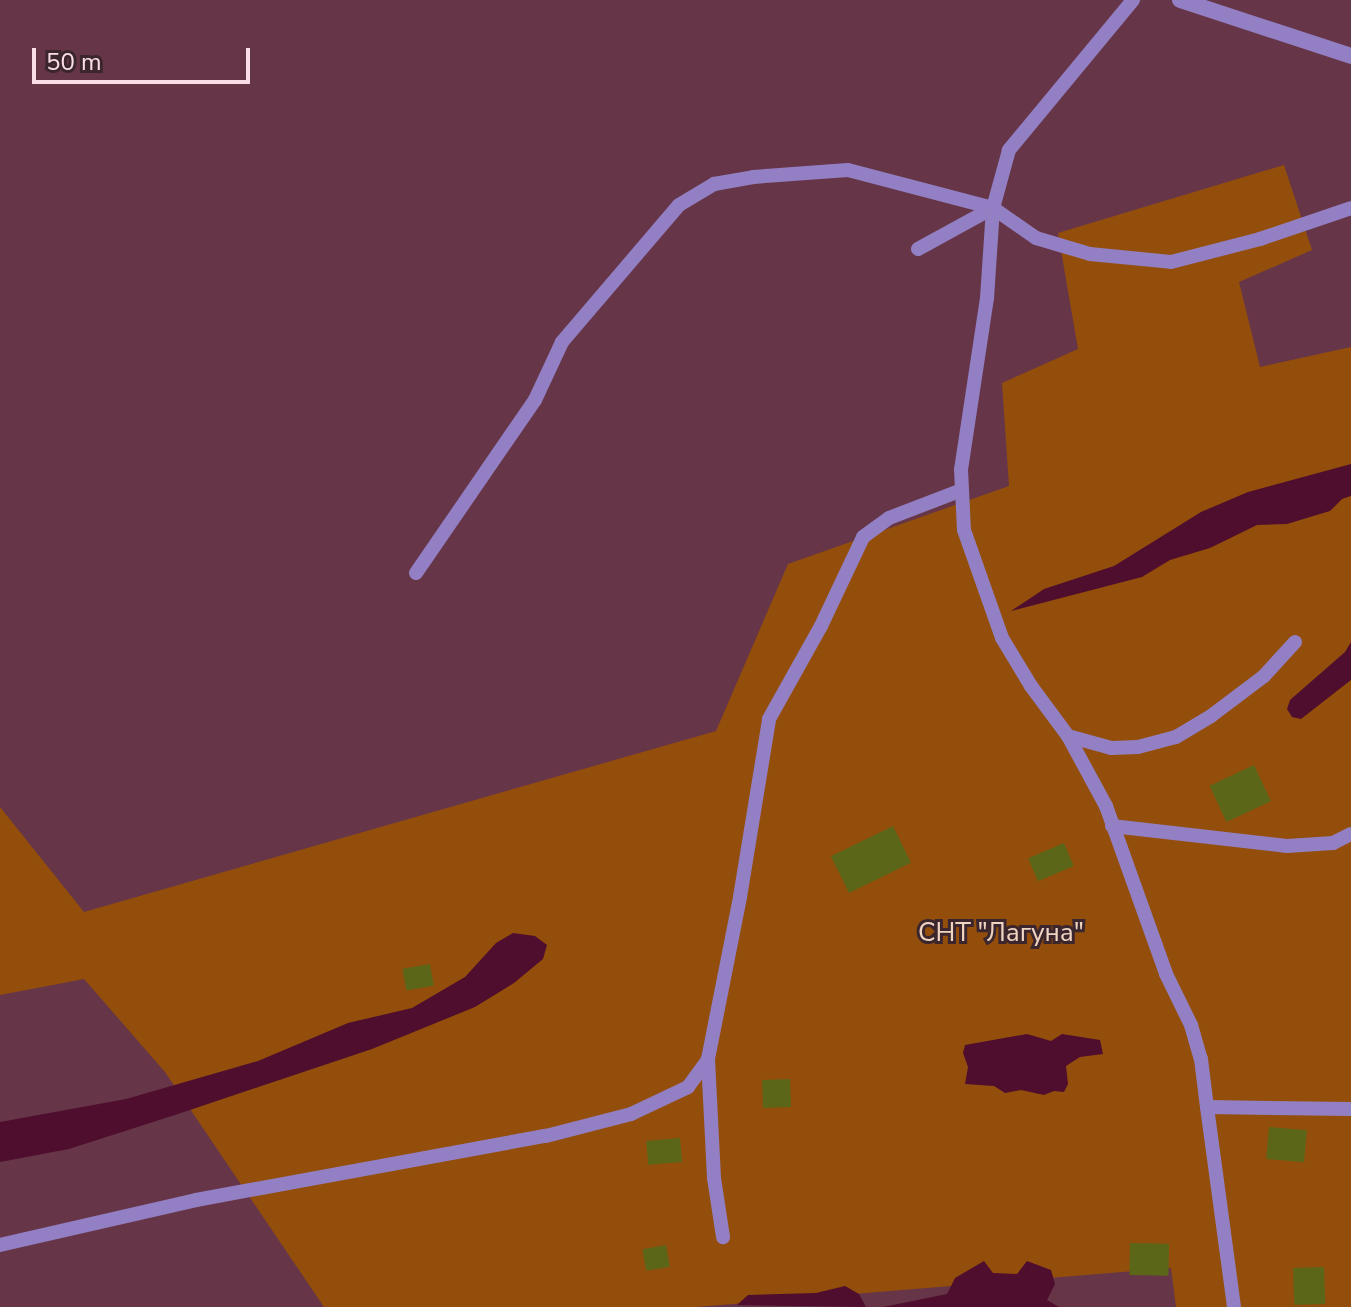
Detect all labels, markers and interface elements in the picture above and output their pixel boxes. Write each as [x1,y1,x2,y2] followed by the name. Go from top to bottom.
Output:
[36,32,254,82] scale bar
[46,46,102,78] text: 50 m
[918,917,1084,949] park label: СНТ "Лагуна"

